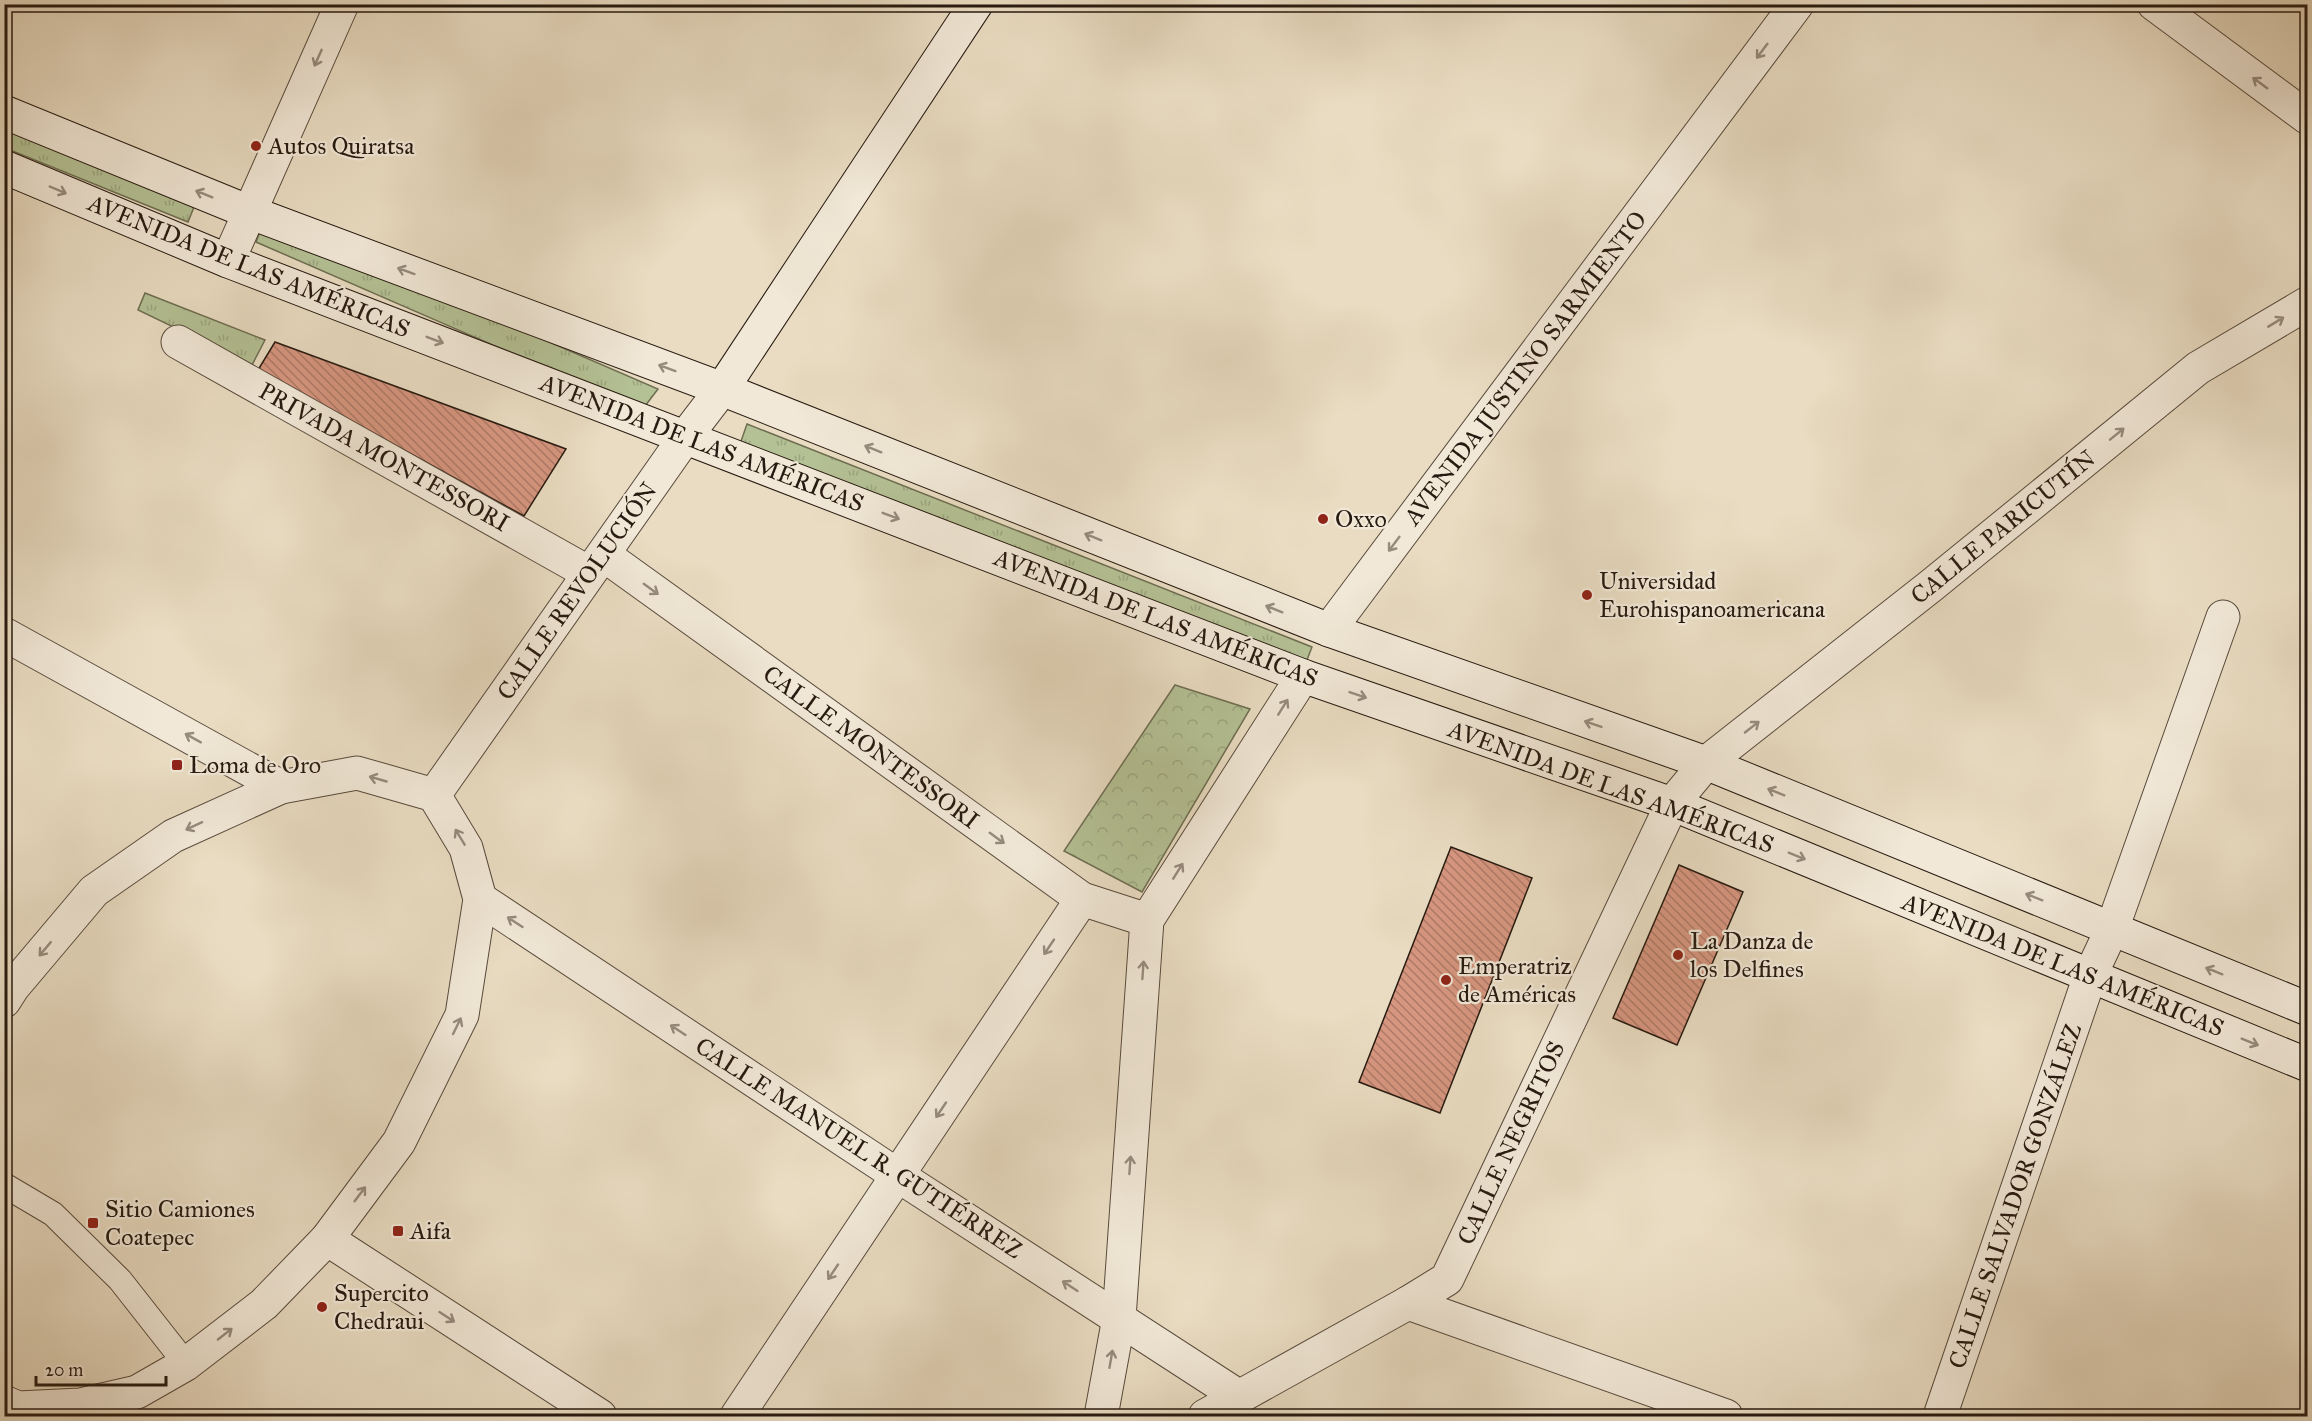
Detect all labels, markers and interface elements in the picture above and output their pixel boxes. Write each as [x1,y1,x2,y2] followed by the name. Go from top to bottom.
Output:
[1756,43,1768,59] one-way arrow
[312,48,324,66] one-way arrow
[2253,77,2269,89] one-way arrow
[267,131,415,161] place label: Autos Quiratsa
[249,139,263,153] marker: Autos Quiratsa
[49,185,67,196] one-way arrow
[83,187,414,344] street label: AVENIDA DE LAS AMÉRICAS
[195,188,214,199] one-way arrow
[1396,205,1653,532] street label: AVENIDA JUSTINO SARMIENTO
[397,265,415,276] one-way arrow
[2267,316,2284,328] one-way arrow
[425,335,443,346] one-way arrow
[658,362,677,373] one-way arrow
[535,367,868,519] street label: AVENIDA DE LAS AMÉRICAS
[254,376,514,538] street label: PRIVADA MONTESSORI
[2109,428,2125,441] one-way arrow
[864,443,883,454] one-way arrow
[1905,443,2101,611] street label: CALLE PARICUTÍN
[490,476,664,706] street label: CALLE REVOLUCIÓN
[1335,504,1387,534] place label: Oxxo
[881,511,900,522] one-way arrow
[1316,512,1330,526] marker: Oxxo
[1085,530,1103,541] one-way arrow
[1387,535,1400,551] one-way arrow
[989,542,1322,694] street label: AVENIDA DE LAS AMÉRICAS
[1599,566,1826,624] place label: Universidad Eurohispanoamericana
[643,583,659,595] one-way arrow
[1580,588,1594,602] marker: Universidad Eurohispanoamericana
[1266,602,1284,613] one-way arrow
[757,659,985,835] street label: CALLE MONTESSORI
[1348,690,1367,701] one-way arrow
[1277,699,1289,715] one-way arrow
[1443,714,1778,860] street label: AVENIDA DE LAS AMÉRICAS
[1584,717,1603,728] one-way arrow
[1744,721,1760,734] one-way arrow
[184,732,202,743] one-way arrow
[189,750,321,780] place label: Loma de Oro
[170,758,184,772] marker: Loma de Oro
[369,773,388,784] one-way arrow
[1767,786,1785,797] one-way arrow
[185,822,203,833] one-way arrow
[453,829,465,846] one-way arrow
[989,832,1005,844] one-way arrow
[1788,851,1806,862] one-way arrow
[1173,863,1185,880] one-way arrow
[1897,886,2228,1043] street label: AVENIDA DE LAS AMÉRICAS
[2025,891,2044,902] one-way arrow
[507,916,524,929] one-way arrow
[1690,926,1814,984] place label: La Danza de los Delfines
[1043,939,1055,955] one-way arrow
[39,941,52,957] one-way arrow
[1671,948,1685,962] marker: La Danza de los Delfines
[1458,951,1576,1009] place label: Emperatriz de Américas
[1138,961,1149,981] one-way arrow
[2206,965,2224,976] one-way arrow
[1439,973,1453,987] marker: Emperatriz de Américas
[451,1017,463,1035] one-way arrow
[1942,1019,2088,1373] street label: CALLE SALVADOR GONZÁLEZ
[670,1024,687,1036] one-way arrow
[690,1031,1028,1265] street label: CALLE MANUEL R. GUTIÉRREZ
[1451,1036,1571,1250] street label: CALLE NEGRITOS
[2240,1037,2258,1048] one-way arrow
[935,1101,947,1117] one-way arrow
[1124,1155,1135,1175] one-way arrow
[354,1187,367,1203] one-way arrow
[105,1194,255,1252] place label: Sitio Camiones Coatepec
[86,1216,100,1230] marker: Sitio Camiones Coatepec
[409,1216,452,1246] place label: Aifa
[391,1224,405,1238] marker: Aifa
[827,1263,839,1280] one-way arrow
[334,1278,429,1336] place label: Supercito Chedraui
[1061,1280,1078,1293] one-way arrow
[315,1300,329,1314] marker: Supercito Chedraui
[438,1310,455,1323] one-way arrow
[217,1327,233,1340] one-way arrow
[36,1349,166,1387] scale bar
[1106,1350,1117,1369] one-way arrow
[45,1359,83,1381] text: 20 m

